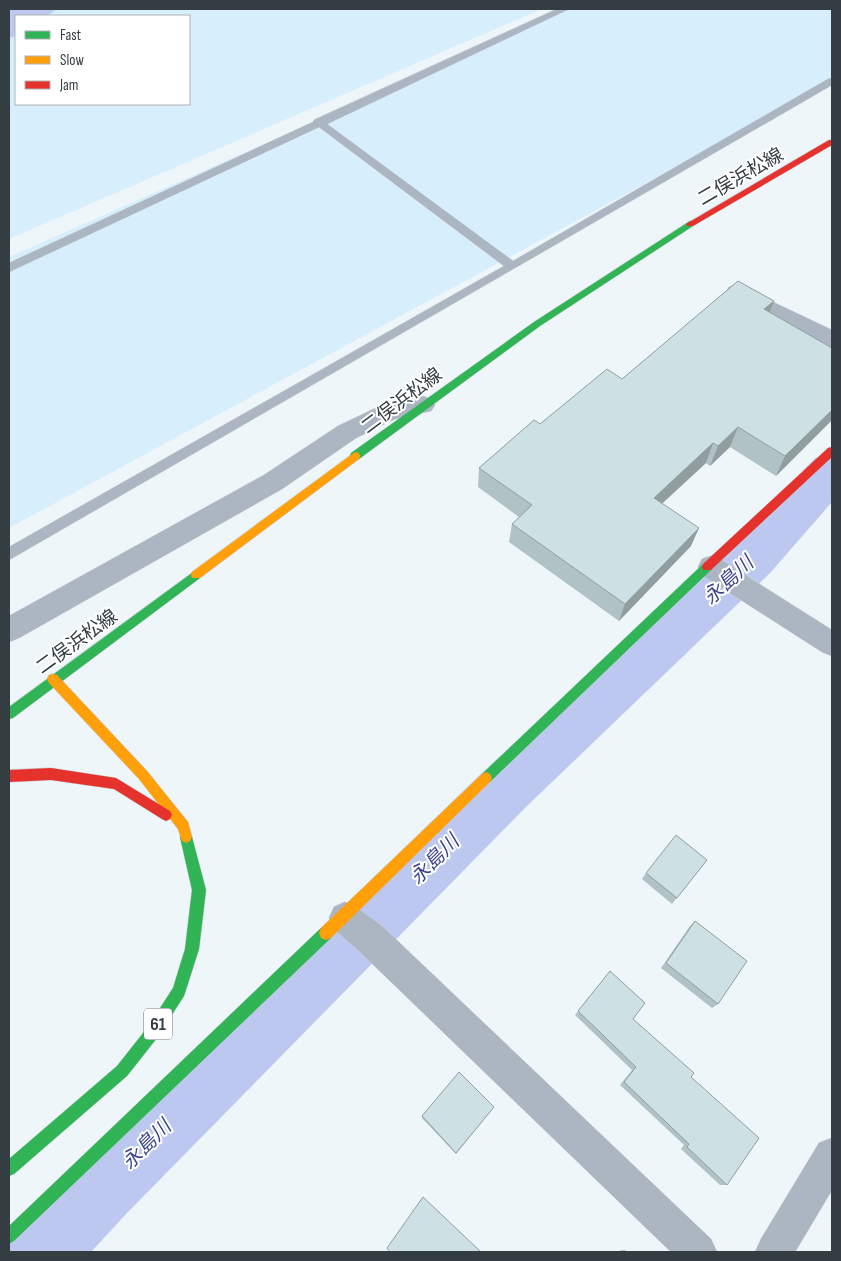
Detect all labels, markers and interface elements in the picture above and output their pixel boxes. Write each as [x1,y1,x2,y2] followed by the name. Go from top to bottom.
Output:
[15,15,190,105] legend
[60,26,82,45] text: Fast
[60,51,84,70] text: Slow
[59,76,78,95] text: Jam
[694,144,788,211] street label: 二俣浜松線
[357,363,447,439] street label: 二俣浜松線
[699,550,760,610] water label: 永島川
[32,605,122,679] street label: 二俣浜松線
[405,829,466,889] water label: 永島川
[144,1009,172,1040] road number: 61
[117,1114,178,1174] water label: 永島川

